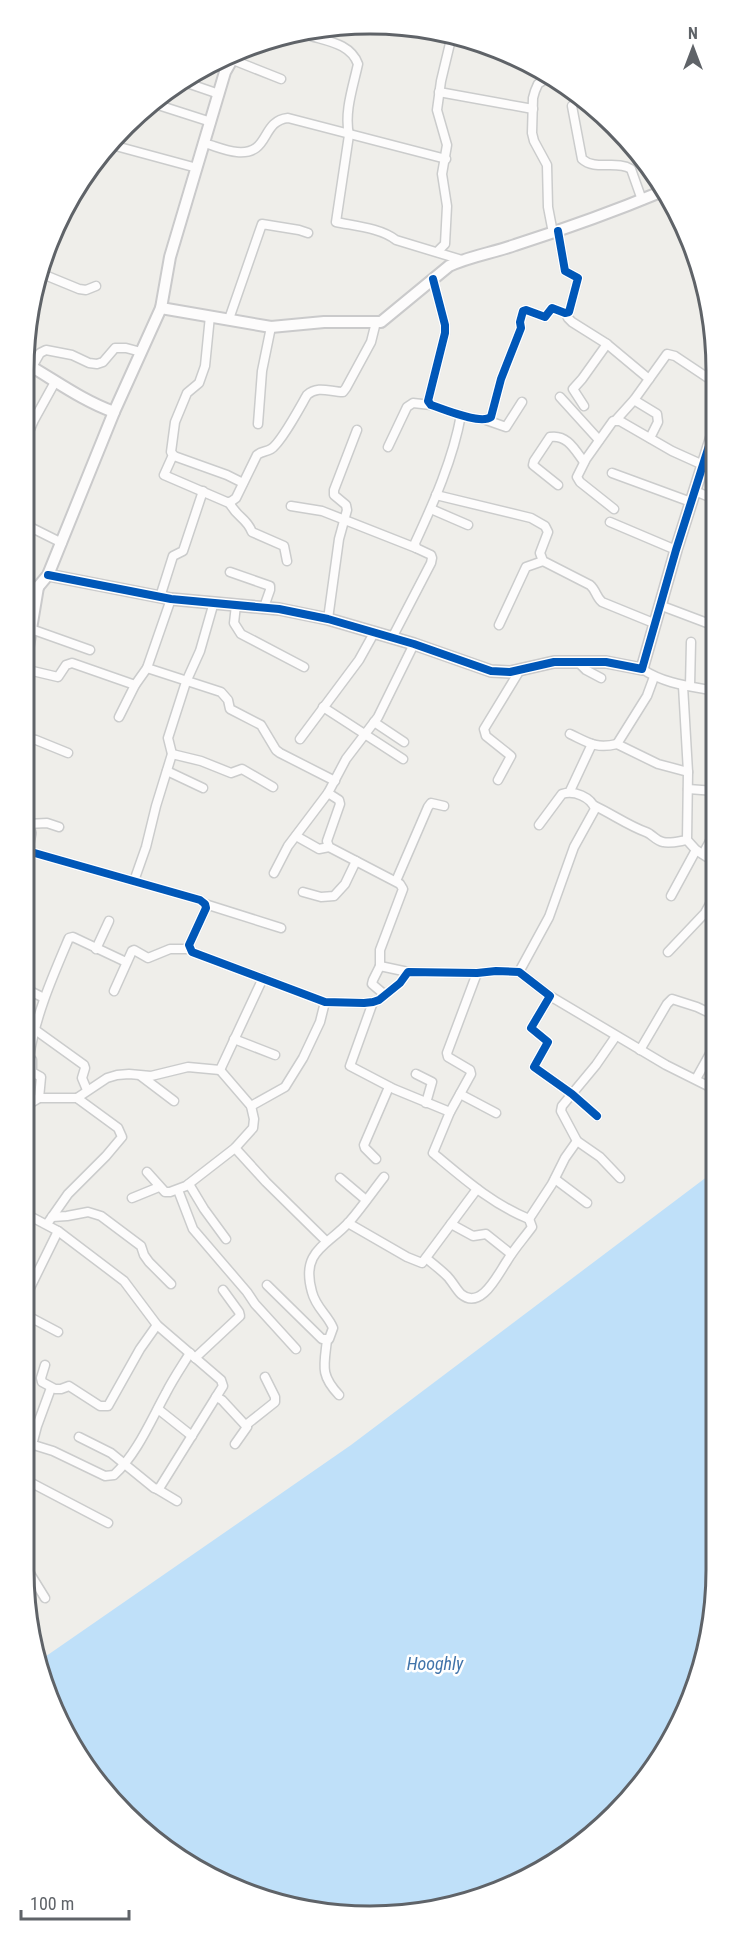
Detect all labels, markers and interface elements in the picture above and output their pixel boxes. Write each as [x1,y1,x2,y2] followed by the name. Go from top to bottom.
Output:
[663,18,723,78] north arrow
[688,24,698,43] text: N
[407,1653,464,1674] water label: Hooghly
[21,1883,129,1921] scale bar
[30,1893,74,1914] text: 100 m

